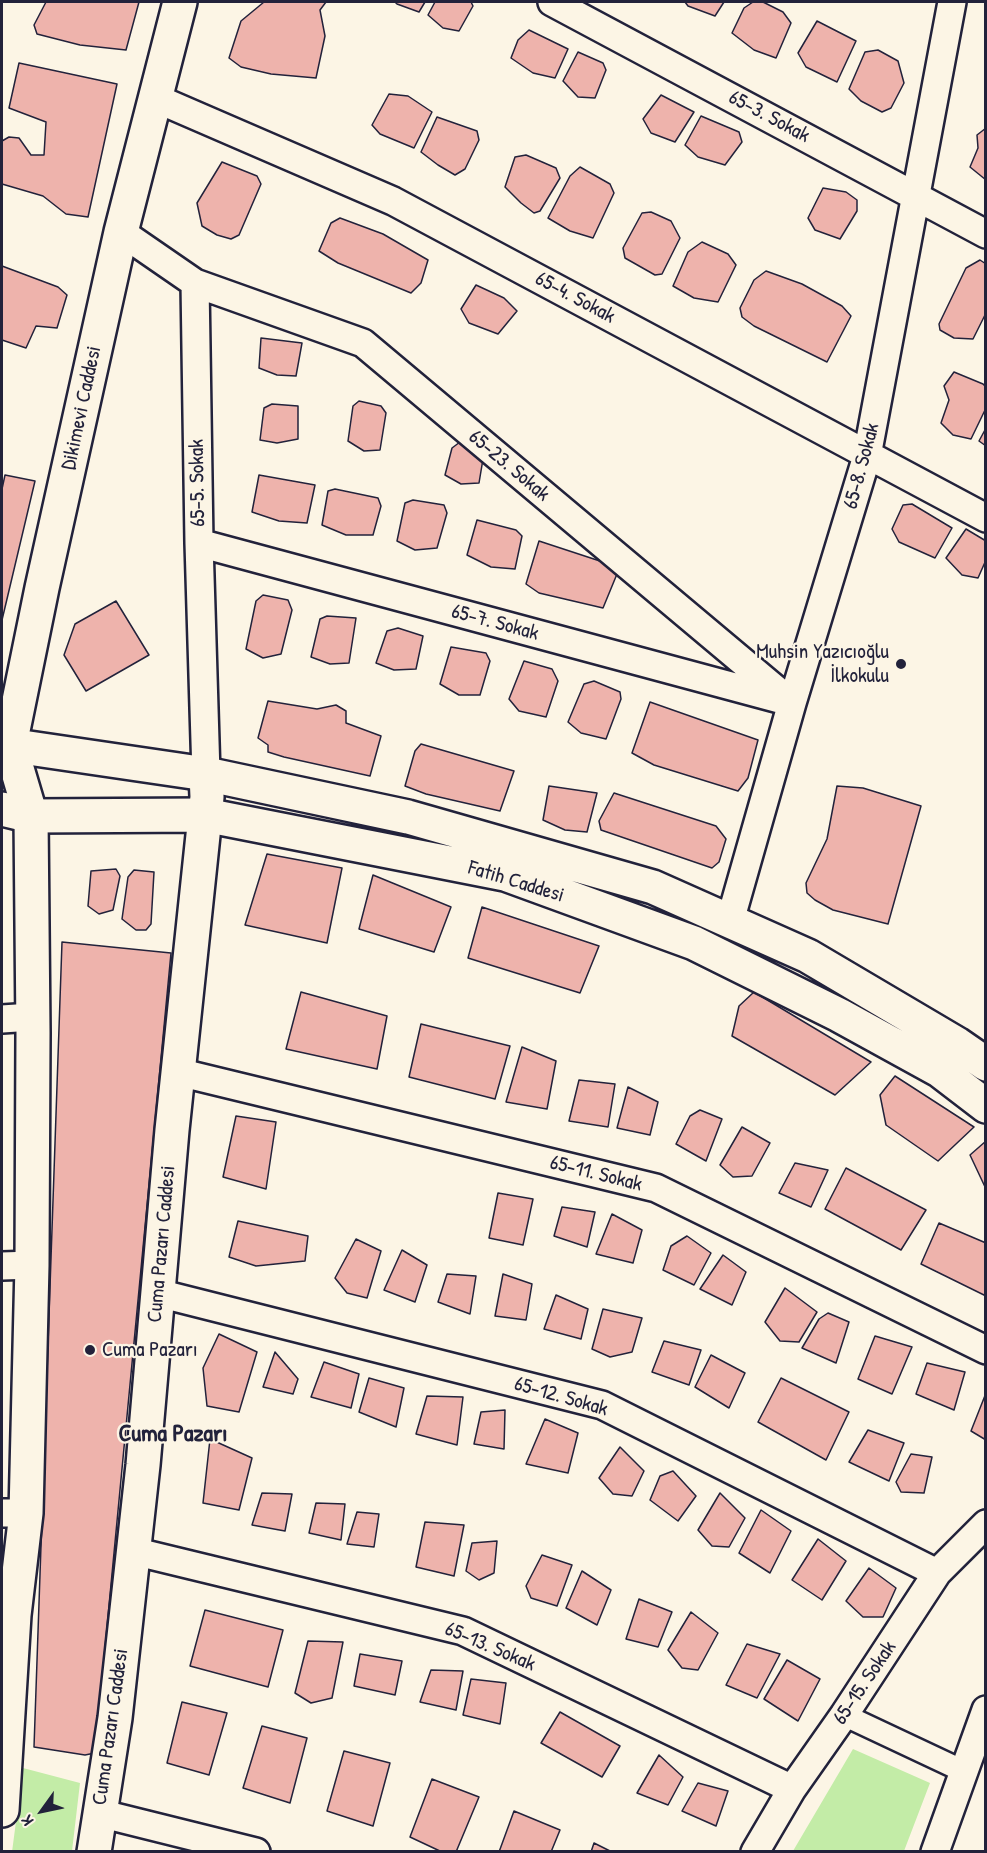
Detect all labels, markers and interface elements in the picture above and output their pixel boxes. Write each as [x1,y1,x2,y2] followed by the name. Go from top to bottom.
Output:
[724,85,814,149] street label: 65-3. Sokak
[531,267,619,329] street label: 65-4. Sokak
[57,344,107,472] street label: Dikimevi Caddesi
[838,420,886,512] street label: 65-8. Sokak
[463,425,555,507] street label: 65-23. Sokak
[185,439,211,527] street label: 65-5. Sokak
[449,599,541,647] street label: 65-7. Sokak
[756,639,889,689] place label: Muhsin Yazıcıoğlu İlkokulu
[894,657,908,671] marker: Muhsin Yazıcıoğlu İlkokulu
[465,855,567,909] street label: Fatih Caddesi
[547,1150,645,1198] street label: 65-11. Sokak
[143,1164,181,1324] street label: Cuma Pazarı Caddesi
[102,1337,198,1363] place label: Cuma Pazarı
[83,1343,97,1357] marker: Cuma Pazarı
[511,1372,611,1422] street label: 65-12. Sokak
[118,1421,228,1449] district label: Cuma Pazarı
[441,1617,539,1677] street label: 65-13. Sokak
[828,1636,902,1730] street label: 65-15. Sokak
[88,1647,134,1807] street label: Cuma Pazarı Caddesi
[12,1781,72,1841] north arrow
[15,1811,38,1830] text: K

